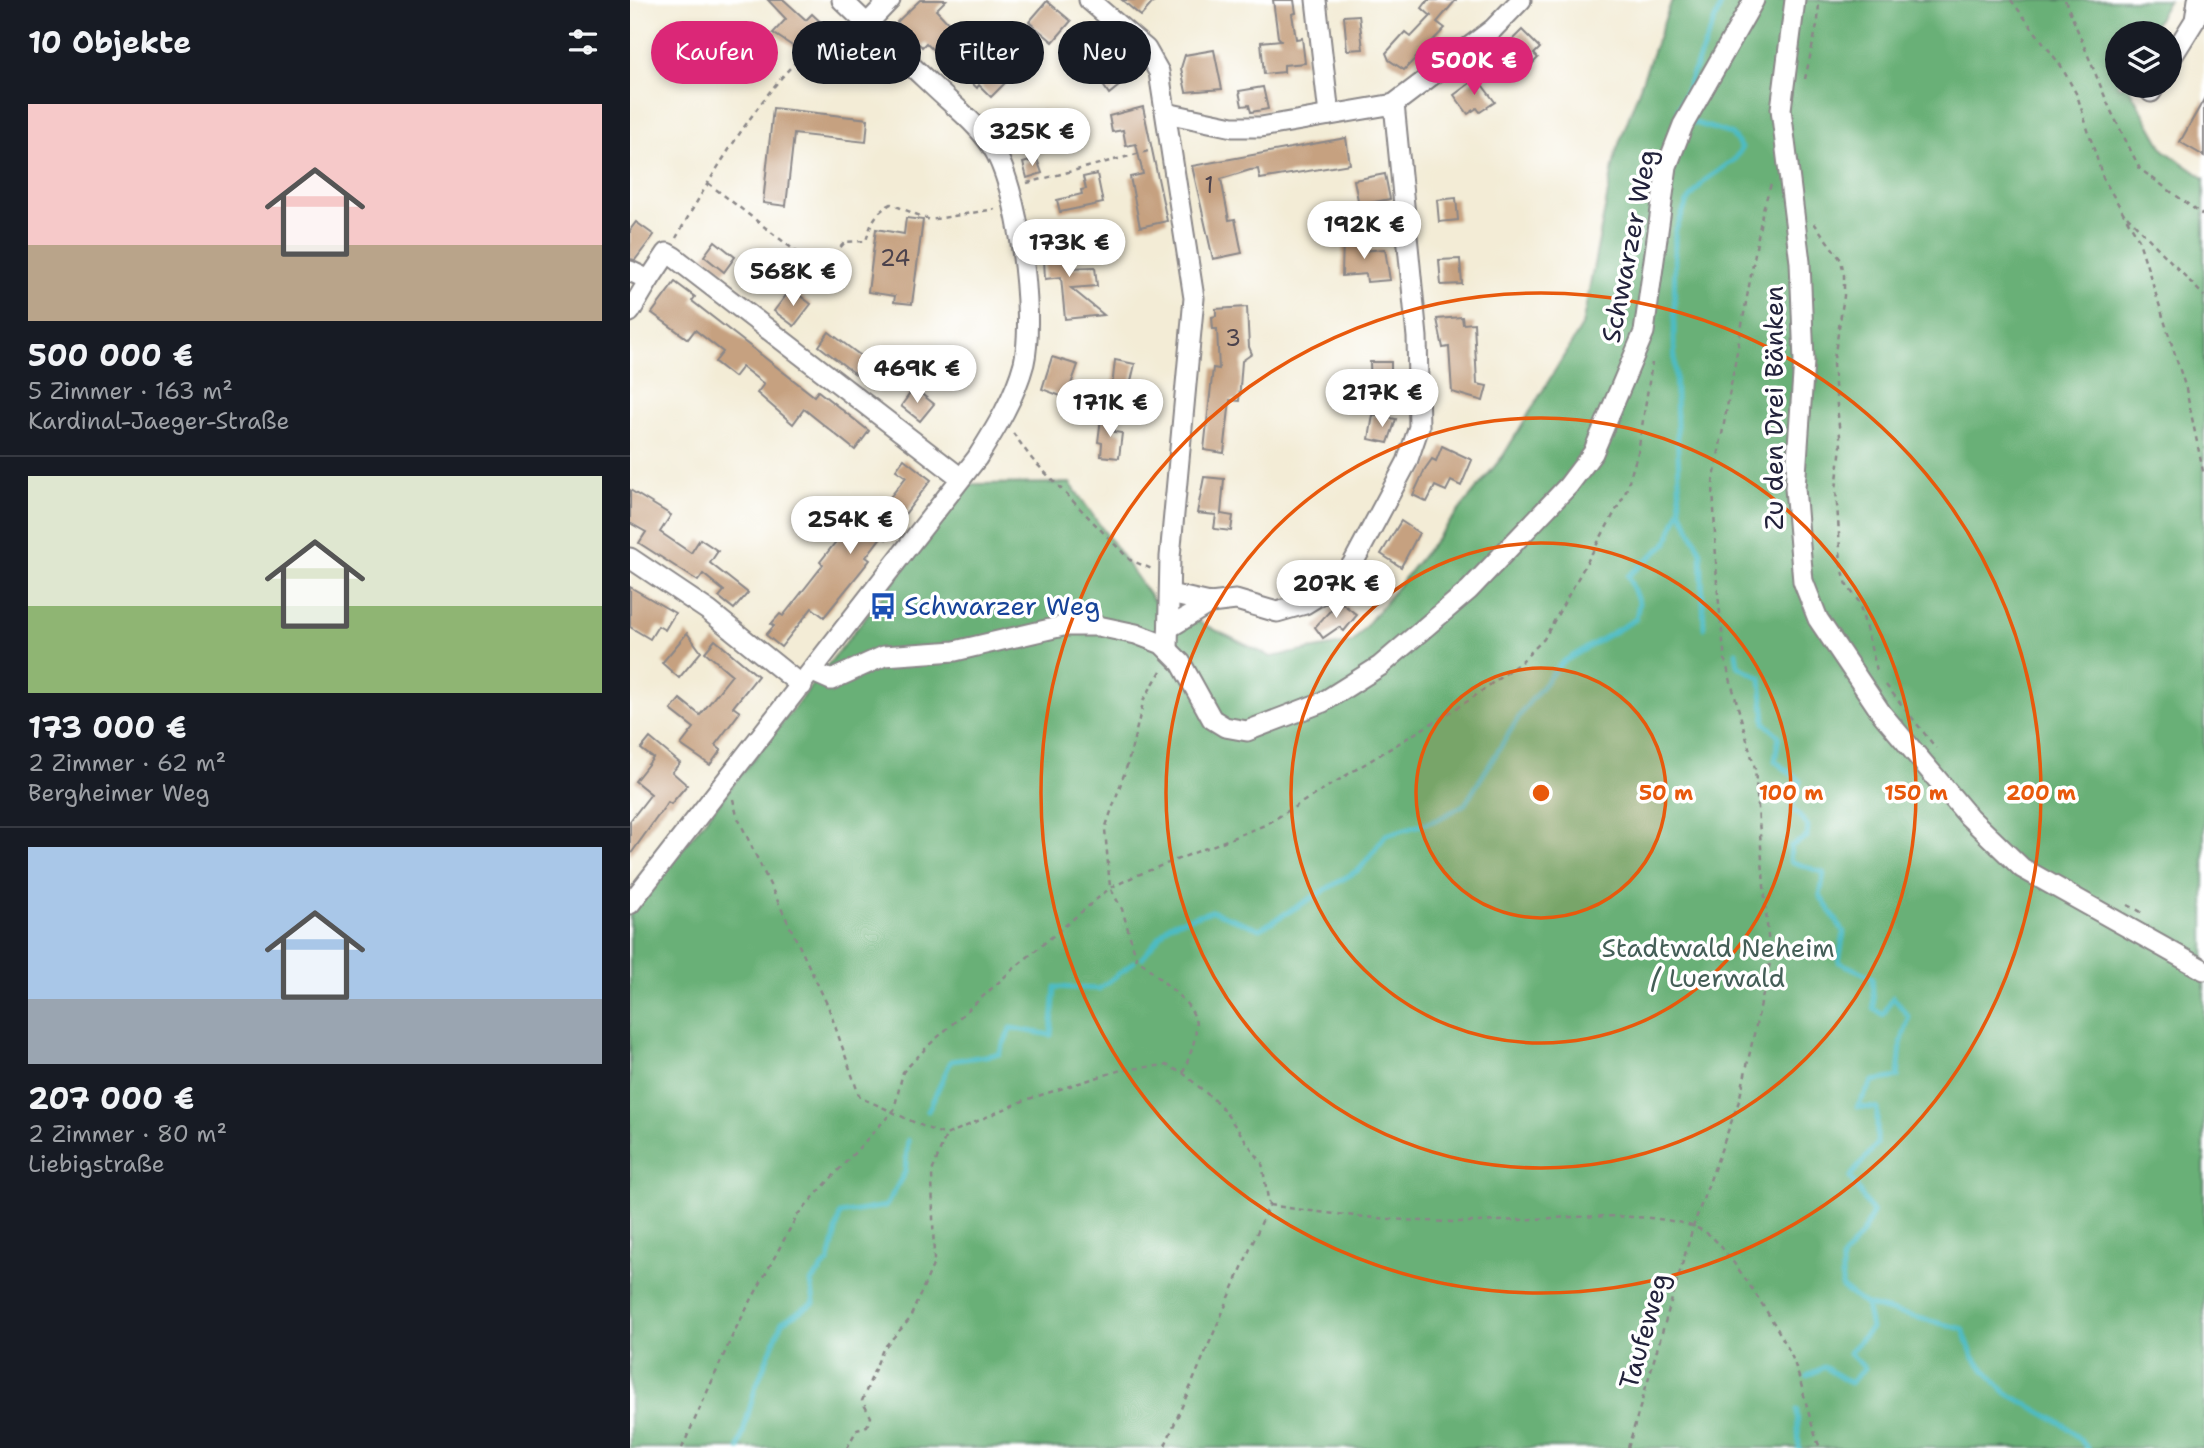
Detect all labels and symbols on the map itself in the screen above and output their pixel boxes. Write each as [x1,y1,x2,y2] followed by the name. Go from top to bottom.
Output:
[1417,38,1531,97] pin: 500K €
[975,108,1089,168] pin: 325K €
[1593,146,1664,346] street label: Schwarzer Weg
[1204,170,1214,200] house number: 1
[1307,202,1421,261] pin: 192K €
[1012,219,1126,279] pin: 173K €
[880,243,910,273] house number: 24
[736,248,850,308] pin: 568K €
[1756,286,1791,530] street label: Zu den Drei Bänken
[1225,323,1241,353] house number: 3
[860,346,974,405] pin: 469K €
[1325,370,1439,429] pin: 217K €
[1053,380,1167,439] pin: 171K €
[793,496,907,556] pin: 254K €
[1279,560,1393,620] pin: 207K €
[904,588,1100,623] place label: Schwarzer Weg
[868,591,898,621] bus stop icon: Schwarzer Weg
[1639,779,1693,807] text: 50 m
[1759,779,1823,807] text: 100 m
[1884,779,1948,807] text: 150 m
[2006,779,2076,807] text: 200 m
[1529,781,1553,805] centre of rings
[1601,930,1835,995] park label: Stadtwald Neheim / Luerwald
[1610,1269,1677,1393] street label: Taufeweg

